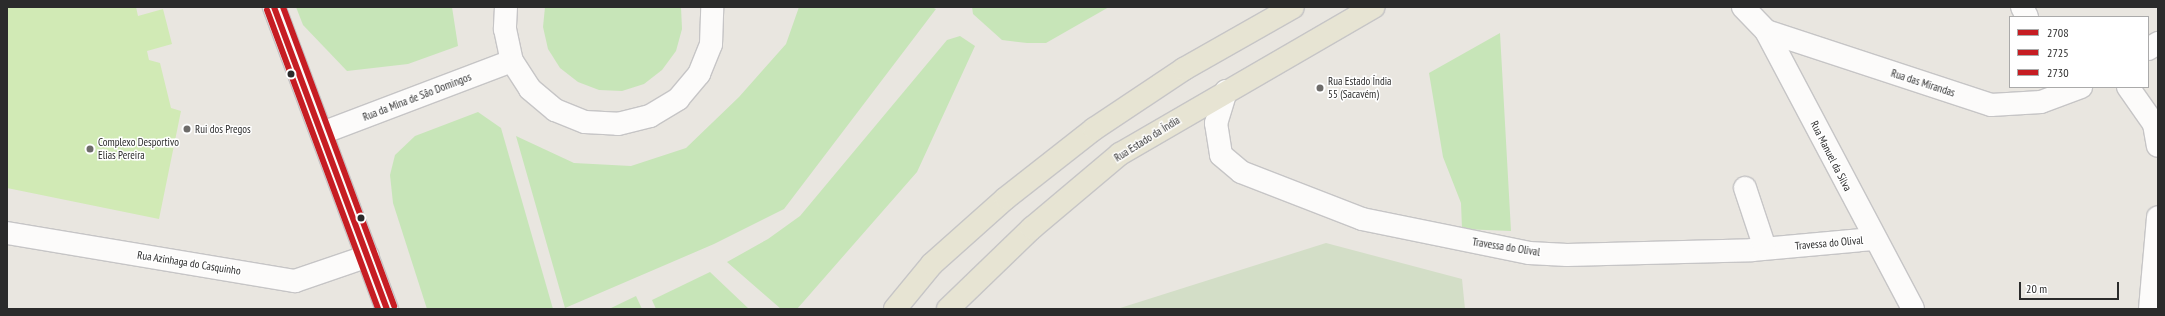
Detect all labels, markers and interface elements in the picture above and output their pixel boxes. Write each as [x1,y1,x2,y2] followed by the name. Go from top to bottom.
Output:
[2009,16,2149,88] legend
[2047,25,2069,40] text: 2708
[2047,45,2069,60] text: 2725
[2047,65,2069,80] text: 2730
[1889,66,1957,100] street label: Rua das Mirandas
[286,69,296,79] unlabelled marker
[361,70,473,124] street label: Rua da Mina de São Domingos
[1328,75,1391,101] place label: Rua Estado Índia 55 (Sacavém)
[1315,83,1325,93] marker: Rua Estado Índia 55 (Sacavém)
[1112,114,1182,164] street label: Rua Estado da Índia
[1808,119,1854,193] street label: Rua Manuel da Silva
[195,122,251,136] place label: Rui dos Pregos
[182,124,192,134] marker: Rui dos Pregos
[98,136,179,162] place label: Complexo Desportivo Elias Pereira
[85,144,95,154] marker: Complexo Desportivo Elias Pereira
[356,213,366,223] unlabelled marker
[1794,233,1864,253] street label: Travessa do Olival
[1471,235,1541,259] street label: Travessa do Olival
[136,248,242,278] street label: Rua Azinhaga do Casquinho
[2021,274,2121,300] scale bar
[2026,281,2047,296] text: 20 m

